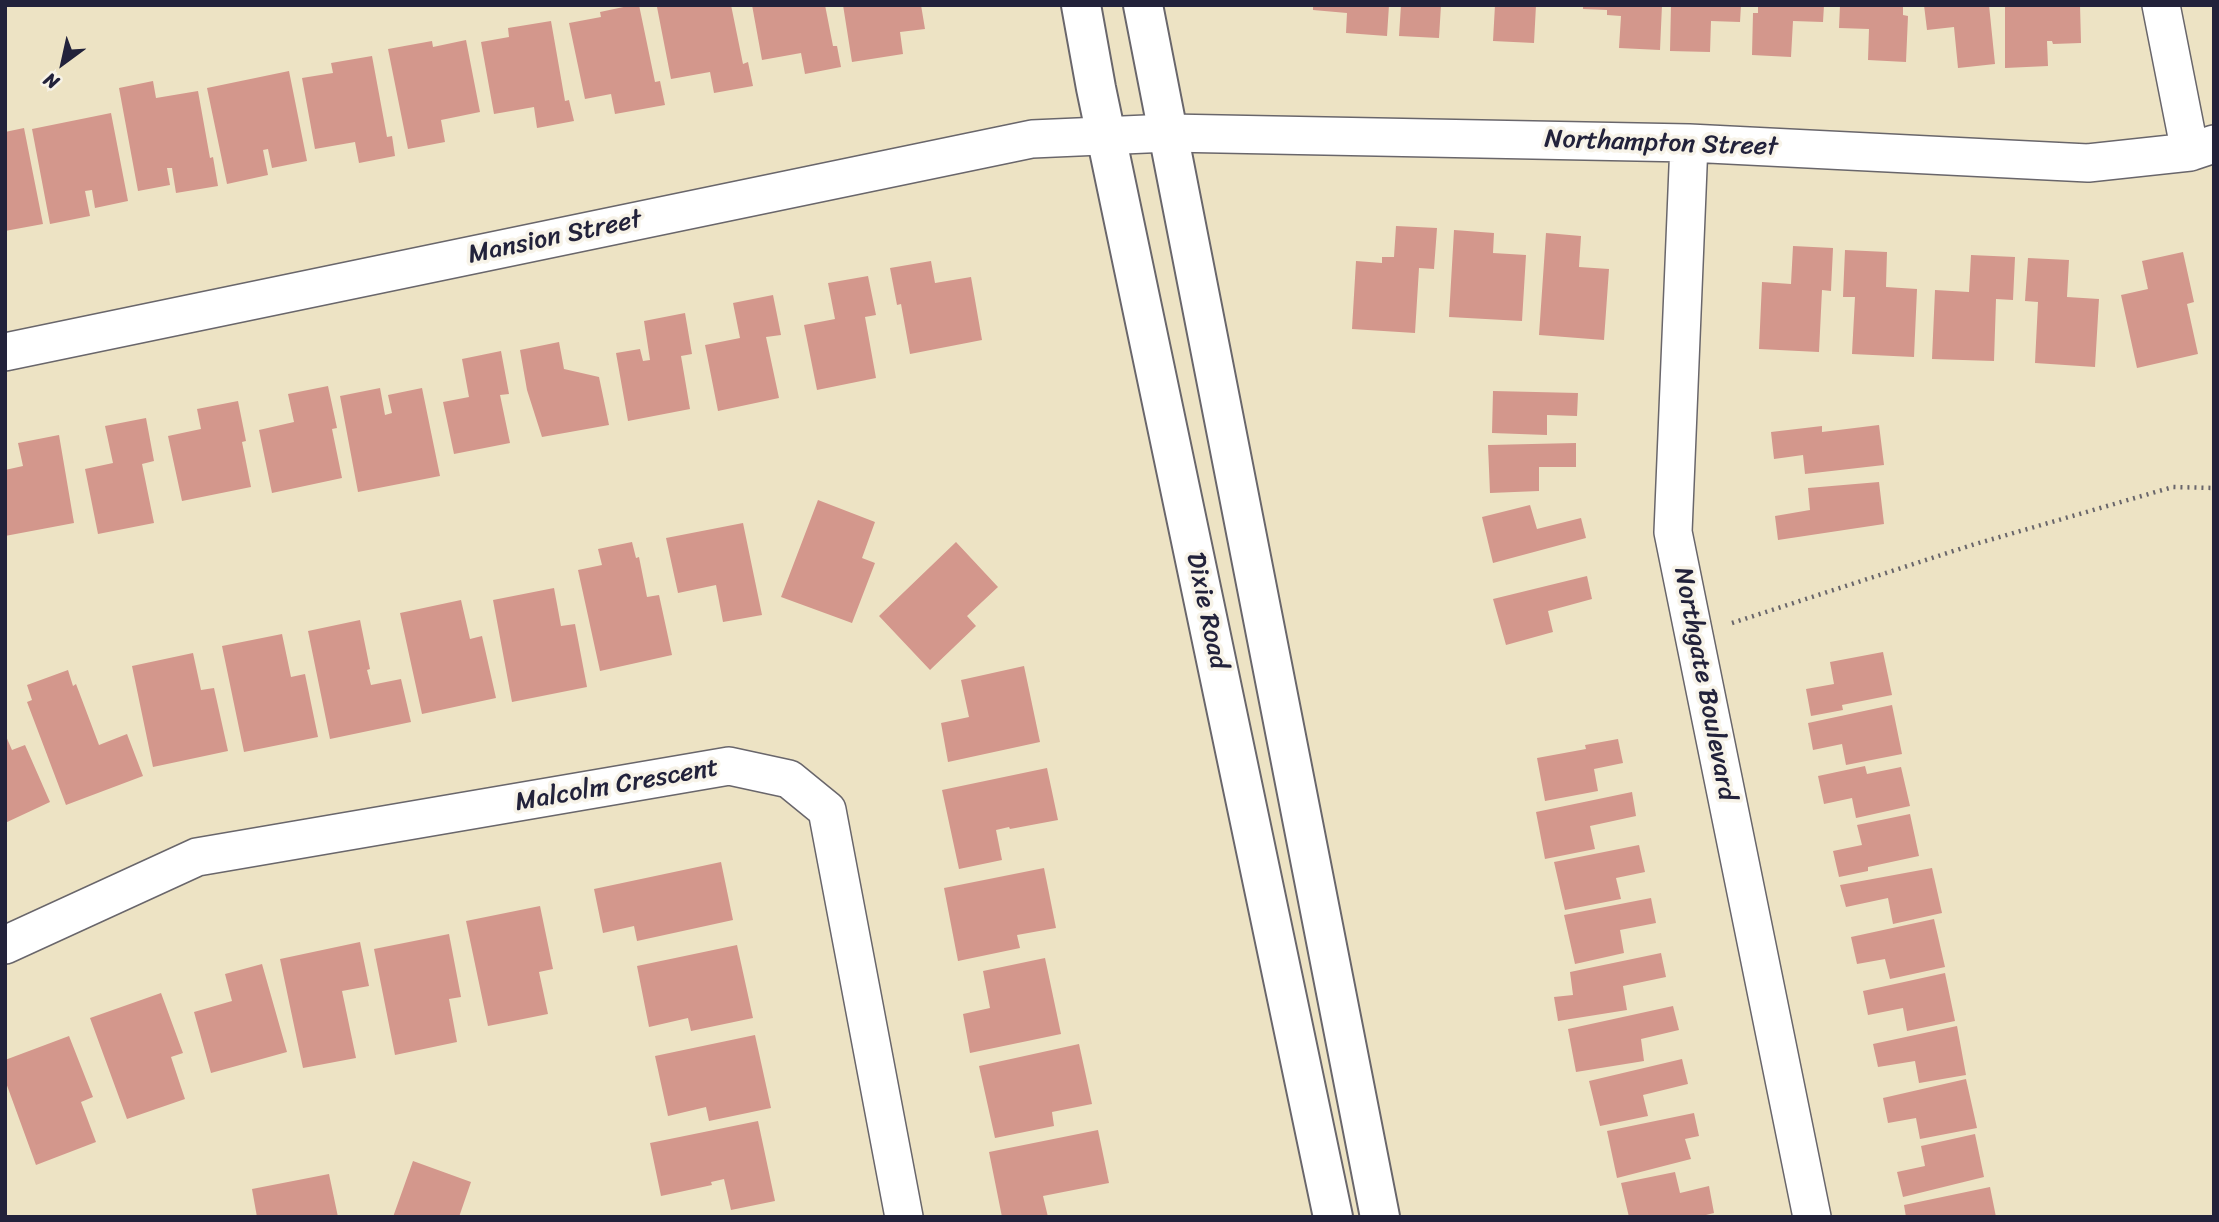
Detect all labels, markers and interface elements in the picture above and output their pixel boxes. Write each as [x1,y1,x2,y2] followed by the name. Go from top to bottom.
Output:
[28,28,98,98] north arrow
[37,64,66,98] text: N
[1544,124,1778,164] street label: Northampton Street
[465,204,645,272] street label: Mansion Street
[1178,550,1234,672] street label: Dixie Road
[1666,565,1742,803] street label: Northgate Boulevard
[513,753,721,819] street label: Malcolm Crescent

